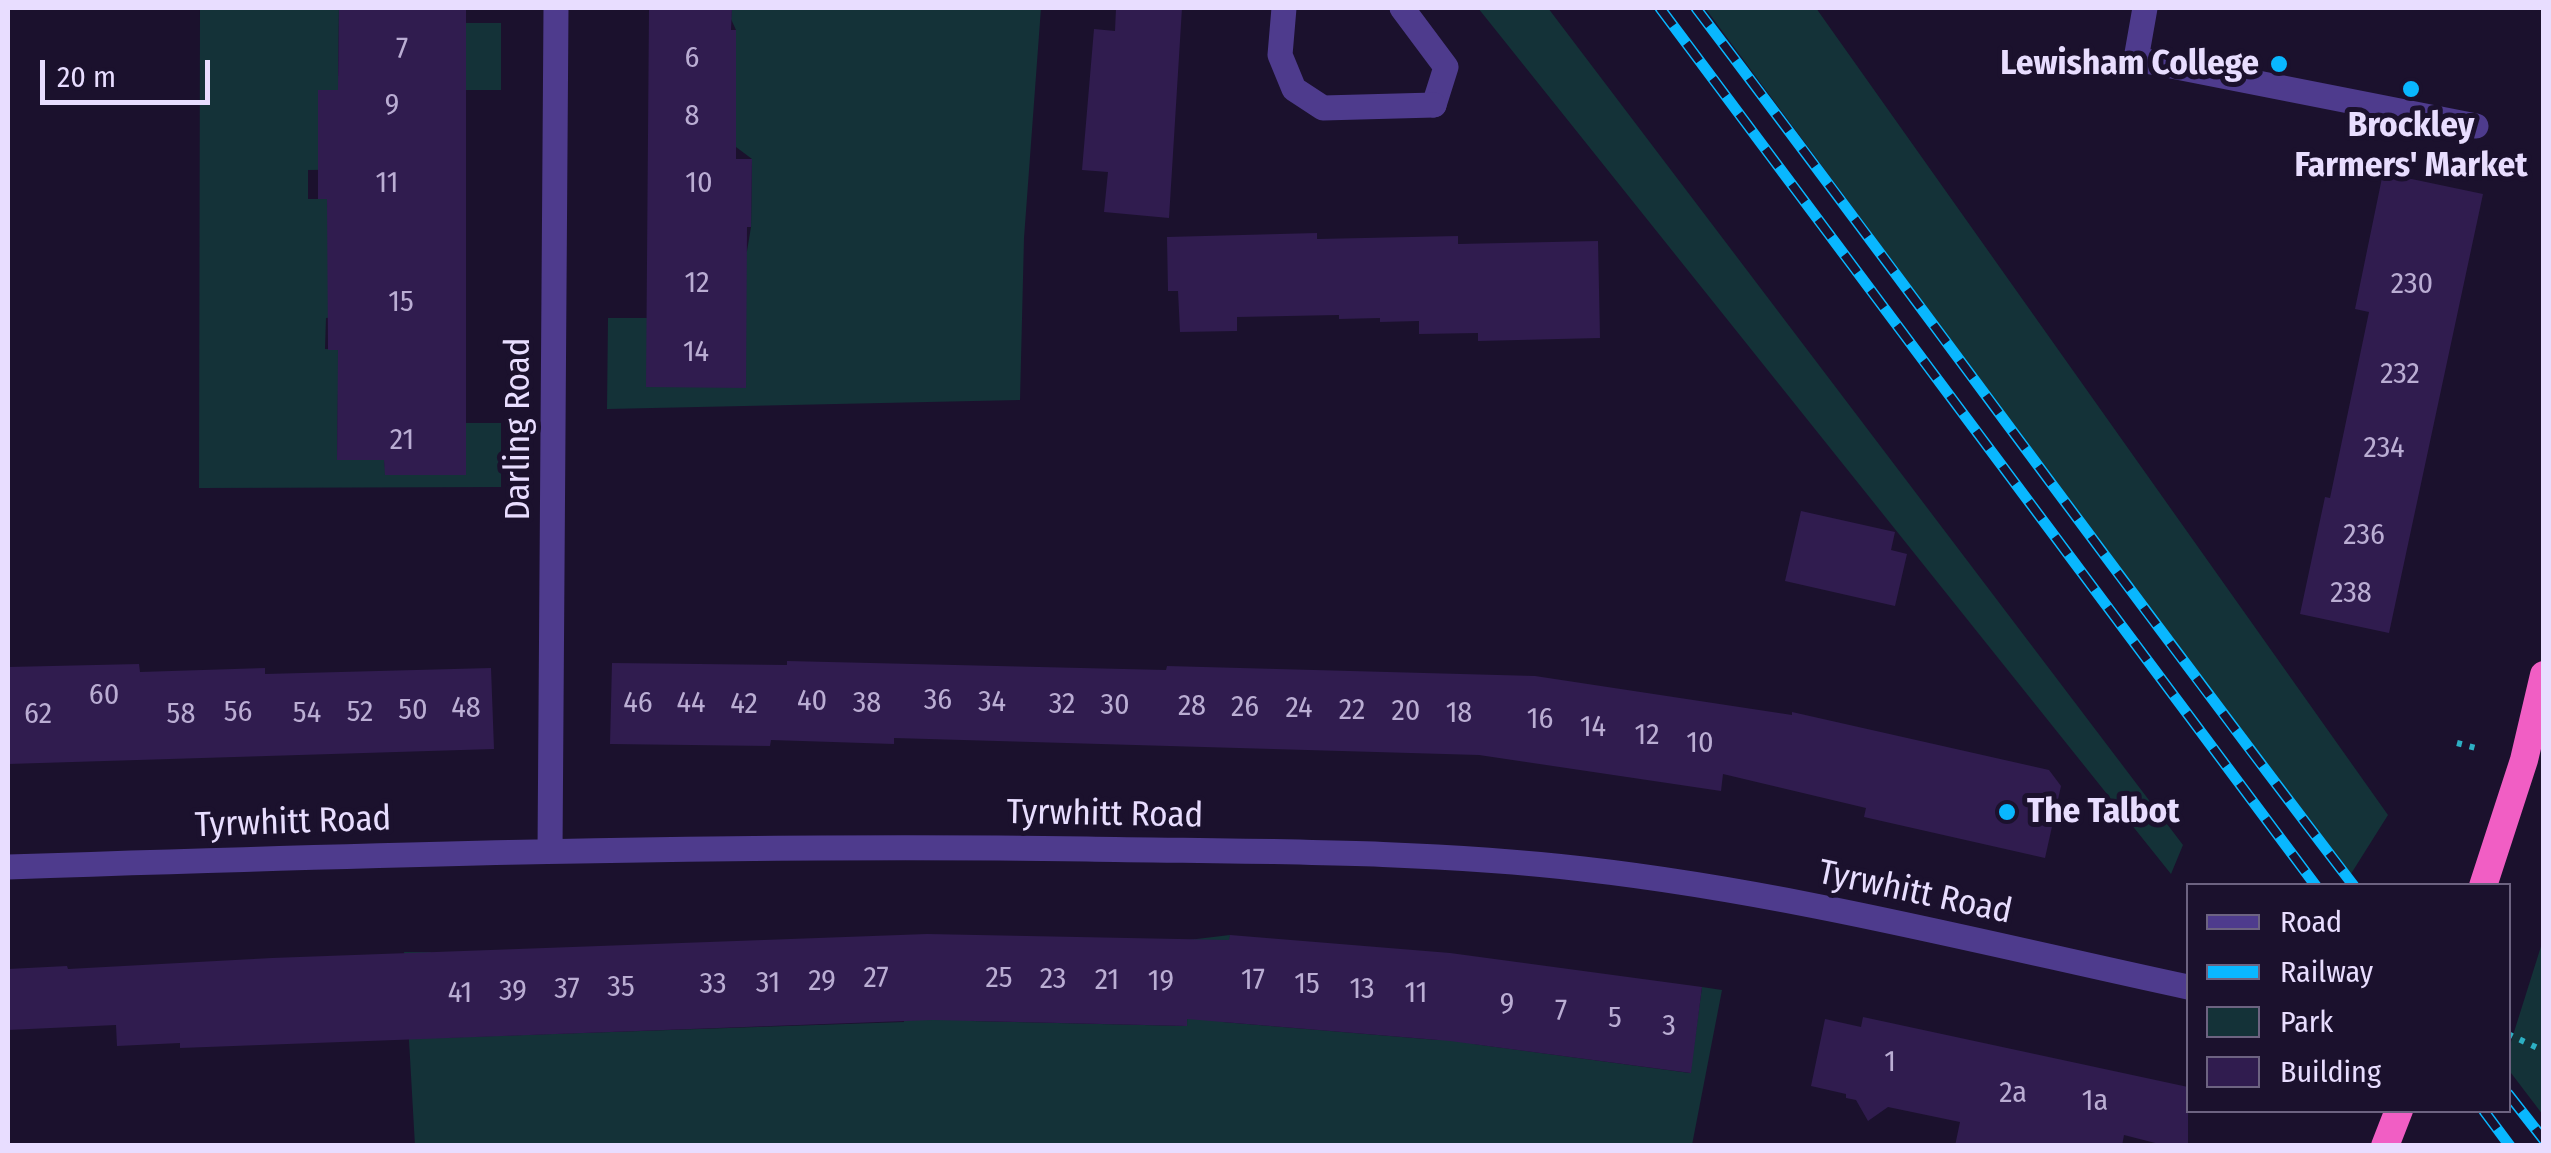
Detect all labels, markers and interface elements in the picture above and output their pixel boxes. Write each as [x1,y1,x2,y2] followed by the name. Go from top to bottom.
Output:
[396,32,408,68] house number: 7
[45,40,215,102] scale bar
[685,41,699,77] house number: 6
[2000,43,2259,85] place label: Lewisham College
[2268,53,2290,75] marker: Lewisham College
[57,59,116,95] text: 20 m
[2400,78,2422,100] marker: Brockley Farmers' Market
[385,88,399,124] house number: 9
[685,99,699,135] house number: 8
[2294,105,2528,187] place label: Brockley Farmers' Market
[376,166,398,202] house number: 11
[685,166,713,202] house number: 10
[685,266,709,302] house number: 12
[2391,267,2433,303] house number: 230
[388,285,414,321] house number: 15
[683,335,709,371] house number: 14
[498,337,540,521] street label: Darling Road
[2380,357,2420,393] house number: 232
[390,423,414,459] house number: 21
[2363,431,2405,467] house number: 234
[2343,518,2385,554] house number: 236
[2330,576,2372,612] house number: 238
[89,678,119,714] house number: 60
[924,683,952,719] house number: 36
[797,684,827,720] house number: 40
[978,685,1006,721] house number: 34
[623,686,653,722] house number: 46
[676,686,706,722] house number: 44
[853,686,881,722] house number: 38
[730,687,758,723] house number: 42
[1049,687,1075,723] house number: 32
[1100,688,1130,724] house number: 30
[1178,689,1206,725] house number: 28
[1231,690,1259,726] house number: 26
[451,691,481,727] house number: 48
[1285,691,1313,727] house number: 24
[398,693,428,729] house number: 50
[1339,693,1365,729] house number: 22
[1392,694,1420,730] house number: 20
[224,695,252,731] house number: 56
[347,695,373,731] house number: 52
[293,696,321,732] house number: 54
[1446,696,1472,732] house number: 18
[24,697,52,733] house number: 62
[167,697,195,733] house number: 58
[1527,702,1553,738] house number: 16
[1580,710,1606,746] house number: 14
[1635,718,1659,754] house number: 12
[1686,726,1714,762] house number: 10
[2027,791,2180,833] place label: The Talbot
[1006,792,1204,838] street label: Tyrwhitt Road
[194,799,392,847] street label: Tyrwhitt Road
[1996,801,2018,823] marker: The Talbot
[1815,852,2015,934] street label: Tyrwhitt Road
[2186,883,2511,1113] legend
[2280,904,2342,940] text: Road
[2280,954,2373,990] text: Railway
[863,961,889,997] house number: 27
[986,961,1012,997] house number: 25
[1040,962,1066,998] house number: 23
[1095,963,1119,999] house number: 21
[1241,963,1265,999] house number: 17
[808,964,836,1000] house number: 29
[1148,964,1174,1000] house number: 19
[756,966,780,1002] house number: 31
[699,967,727,1003] house number: 33
[1294,967,1320,1003] house number: 15
[607,970,635,1006] house number: 35
[554,972,580,1008] house number: 37
[1349,972,1375,1008] house number: 13
[499,974,527,1010] house number: 39
[448,976,472,1012] house number: 41
[1405,976,1427,1012] house number: 11
[1500,987,1514,1023] house number: 9
[1555,994,1567,1030] house number: 7
[1608,1001,1622,1037] house number: 5
[2280,1004,2333,1040] text: Park
[1662,1009,1676,1045] house number: 3
[1884,1045,1896,1081] house number: 1
[2280,1054,2381,1090] text: Building
[1999,1076,2027,1112] house number: 2a
[2082,1084,2108,1120] house number: 1a

